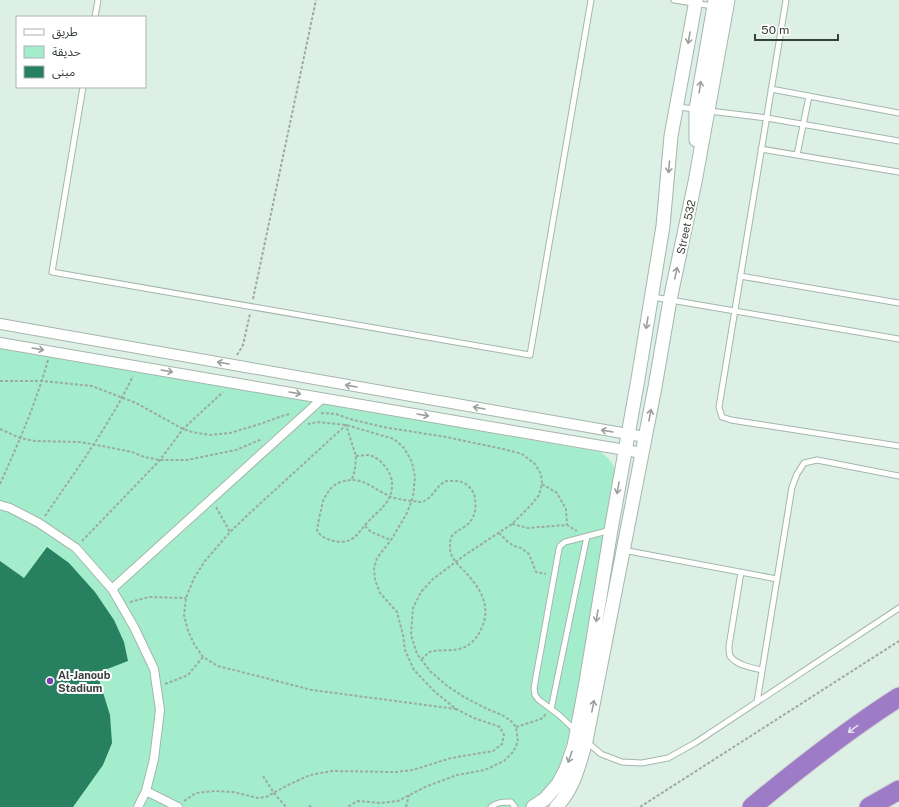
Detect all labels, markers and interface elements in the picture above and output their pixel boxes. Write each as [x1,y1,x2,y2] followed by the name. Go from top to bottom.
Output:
[16,16,146,88] legend
[755,16,838,42] scale bar
[761,23,789,37] text: 50 m
[52,25,78,40] text: طريق
[685,32,693,45] one-way arrow
[52,45,81,59] text: حديقة
[52,65,75,79] text: مبنى
[696,81,704,94] one-way arrow
[665,160,672,173] one-way arrow
[674,198,698,255] street label: Street 532
[672,267,680,280] one-way arrow
[643,316,651,329] one-way arrow
[32,345,45,353] one-way arrow
[217,359,230,367] one-way arrow
[160,367,173,375] one-way arrow
[345,381,358,389] one-way arrow
[288,389,301,397] one-way arrow
[473,404,486,412] one-way arrow
[646,409,654,422] one-way arrow
[416,411,429,419] one-way arrow
[601,426,614,434] one-way arrow
[614,481,622,494] one-way arrow
[592,609,600,622] one-way arrow
[58,669,111,694] place label: Al-Janoub Stadium
[45,676,55,686] marker: Al-Janoub Stadium
[589,700,597,713] one-way arrow
[848,725,859,733] one-way arrow
[566,751,573,764] one-way arrow

